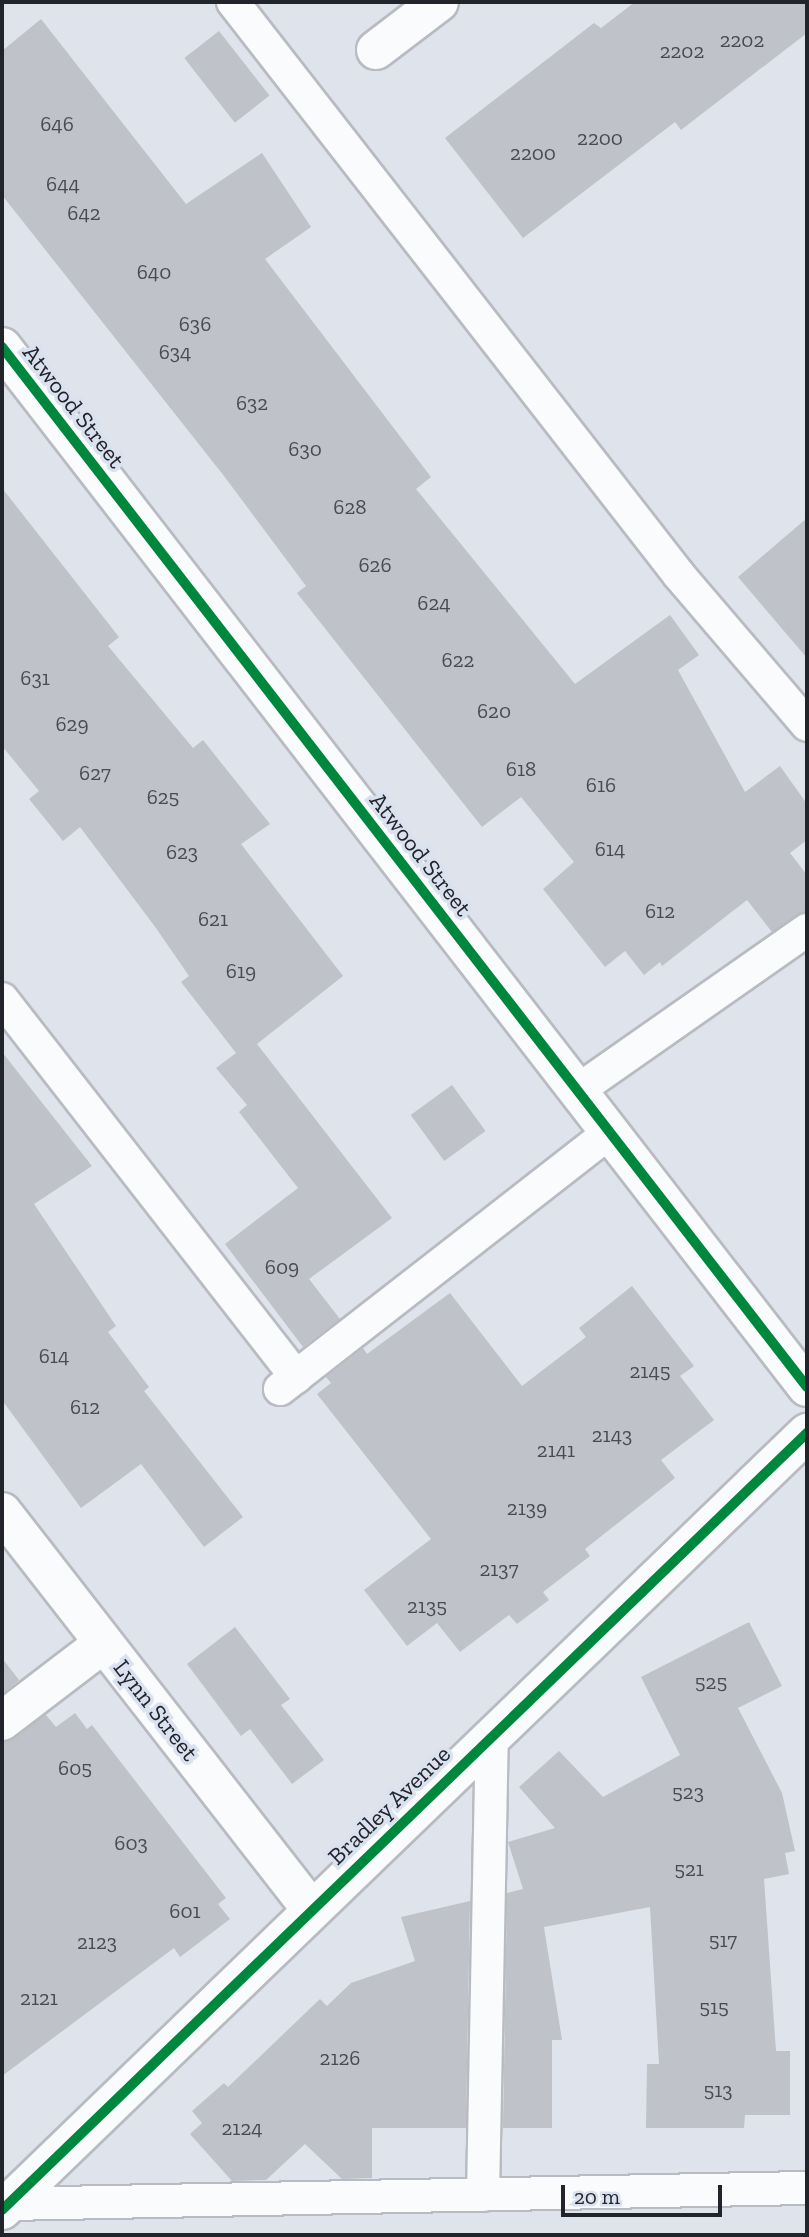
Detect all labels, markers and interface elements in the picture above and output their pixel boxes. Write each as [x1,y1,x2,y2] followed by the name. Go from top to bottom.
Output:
[720,27,764,53] house number: 2202
[660,38,704,64] house number: 2202
[40,111,74,137] house number: 646
[577,125,623,151] house number: 2200
[510,140,556,166] house number: 2200
[46,171,80,197] house number: 644
[67,200,101,226] house number: 642
[137,259,171,285] house number: 640
[179,311,211,337] house number: 636
[17,339,131,473] street label: Atwood Street
[159,339,191,365] house number: 634
[236,390,268,416] house number: 632
[288,436,322,462] house number: 630
[333,494,367,520] house number: 628
[358,552,392,578] house number: 626
[417,590,451,616] house number: 624
[442,647,474,673] house number: 622
[20,665,50,691] house number: 631
[477,698,511,724] house number: 620
[55,711,89,737] house number: 629
[506,756,536,782] house number: 618
[79,760,111,786] house number: 627
[586,772,616,798] house number: 616
[147,784,179,810] house number: 625
[364,787,478,921] street label: Atwood Street
[595,836,625,862] house number: 614
[166,839,198,865] house number: 623
[645,898,675,924] house number: 612
[198,906,228,932] house number: 621
[226,958,256,984] house number: 619
[265,1254,299,1280] house number: 609
[39,1343,69,1369] house number: 614
[630,1358,670,1384] house number: 2145
[70,1394,100,1420] house number: 612
[592,1422,632,1448] house number: 2143
[537,1437,575,1463] house number: 2141
[507,1495,547,1521] house number: 2139
[479,1556,519,1582] house number: 2137
[407,1593,447,1619] house number: 2135
[108,1654,204,1766] street label: Lynn Street
[695,1669,727,1695] house number: 525
[321,1739,457,1871] street label: Bradley Avenue
[58,1755,92,1781] house number: 605
[672,1779,704,1805] house number: 523
[114,1830,148,1856] house number: 603
[674,1856,704,1882] house number: 521
[169,1898,201,1924] house number: 601
[709,1927,737,1953] house number: 517
[77,1929,117,1955] house number: 2123
[20,1985,58,2011] house number: 2121
[699,1994,729,2020] house number: 515
[320,2045,360,2071] house number: 2126
[703,2077,733,2103] house number: 513
[221,2115,263,2141] house number: 2124
[564,2170,725,2214] scale bar
[574,2184,620,2209] text: 20 m

